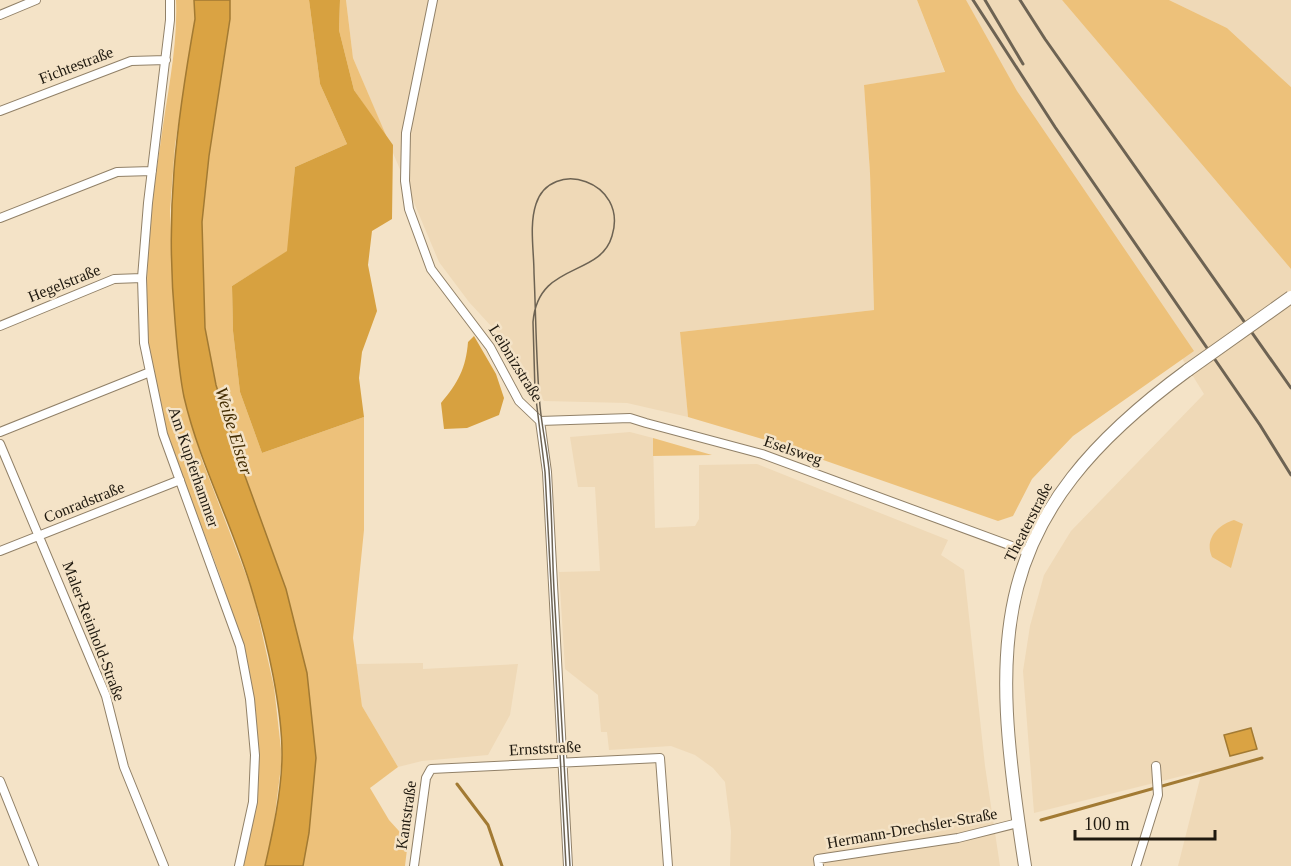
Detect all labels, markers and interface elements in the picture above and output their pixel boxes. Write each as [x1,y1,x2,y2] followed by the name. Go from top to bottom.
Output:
[36,43,116,87] street label: Fichtestraße
[25,261,103,306] street label: Hegelstraße
[486,322,546,404] street label: Leibnizstraße
[211,385,257,478] water label: Weiße Elster
[165,405,223,530] street label: Am Kupferhammer
[761,432,824,469] street label: Eselsweg
[41,478,127,526] street label: Conradstraße
[1001,479,1055,565] street label: Theaterstraße
[60,559,128,703] street label: Maler-Reinhold-Straße
[509,738,581,758] street label: Ernststraße
[393,779,419,851] street label: Kantstraße
[1075,803,1214,841] scale bar
[825,805,999,851] street label: Hermann-Drechsler-Straße
[1084,814,1130,834] text: 100 m

